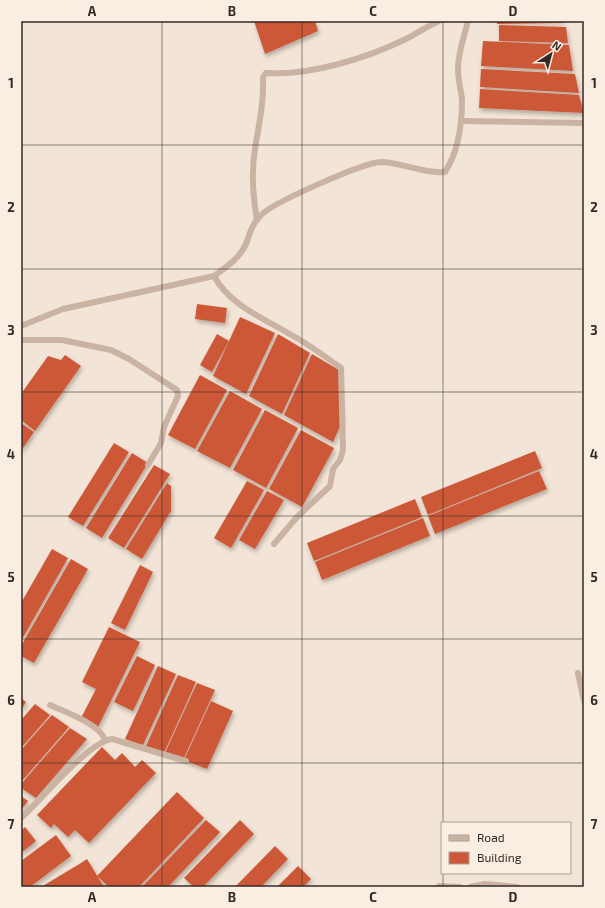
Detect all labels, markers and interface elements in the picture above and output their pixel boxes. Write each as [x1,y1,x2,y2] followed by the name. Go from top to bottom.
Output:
[88,3,97,19] text: A
[228,3,236,19] text: B
[369,3,377,19] text: C
[509,3,518,19] text: D
[531,34,571,74] north arrow
[550,38,564,53] text: N
[8,75,14,91] text: 1
[591,75,597,91] text: 1
[7,199,15,215] text: 2
[590,199,598,215] text: 2
[7,322,15,338] text: 3
[590,322,598,338] text: 3
[7,446,15,462] text: 4
[590,446,598,462] text: 4
[7,569,15,585] text: 5
[590,569,598,585] text: 5
[7,692,15,708] text: 6
[590,692,598,708] text: 6
[8,816,15,832] text: 7
[591,816,598,832] text: 7
[441,822,571,874] legend
[477,830,505,844] text: Road
[477,850,522,864] text: Building
[88,889,97,905] text: A
[228,889,236,905] text: B
[369,889,377,905] text: C
[509,889,518,905] text: D

